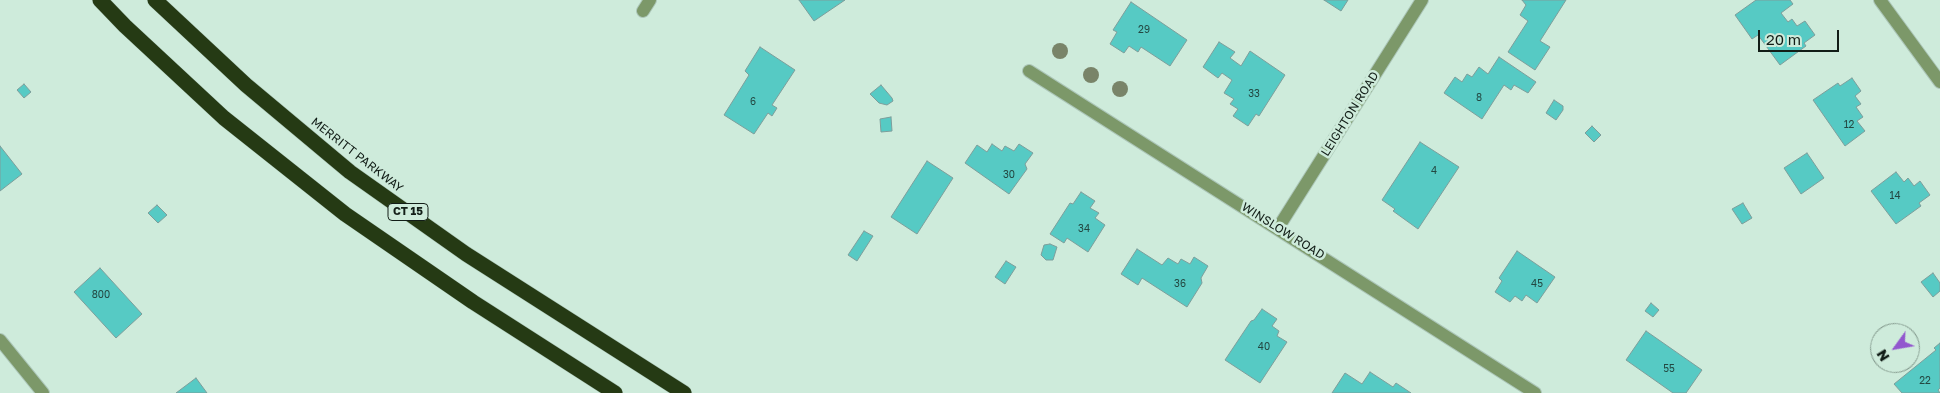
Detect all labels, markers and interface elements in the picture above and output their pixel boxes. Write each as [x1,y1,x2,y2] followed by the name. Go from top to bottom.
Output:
[1760,20,1841,52] scale bar
[1138,24,1150,36] house number: 29
[1766,30,1801,48] text: 20 m
[1318,69,1382,159] street label: LEIGHTON ROAD
[1248,88,1260,100] house number: 33
[1476,92,1482,104] house number: 8
[750,96,756,108] house number: 6
[308,115,406,195] street label: MERRITT PARKWAY
[1844,119,1854,131] house number: 12
[1431,165,1437,177] house number: 4
[1003,169,1015,181] house number: 30
[1890,190,1900,202] house number: 14
[1239,200,1327,262] street label: WINSLOW ROAD
[388,203,428,220] road number: CT 15
[1078,223,1090,235] house number: 34
[1174,278,1186,290] house number: 36
[1531,278,1543,290] house number: 45
[92,289,110,301] house number: 800
[1870,323,1920,373] north arrow
[1258,341,1270,353] house number: 40
[1873,347,1893,365] text: N
[1663,363,1675,375] house number: 55
[1919,375,1931,387] house number: 22

